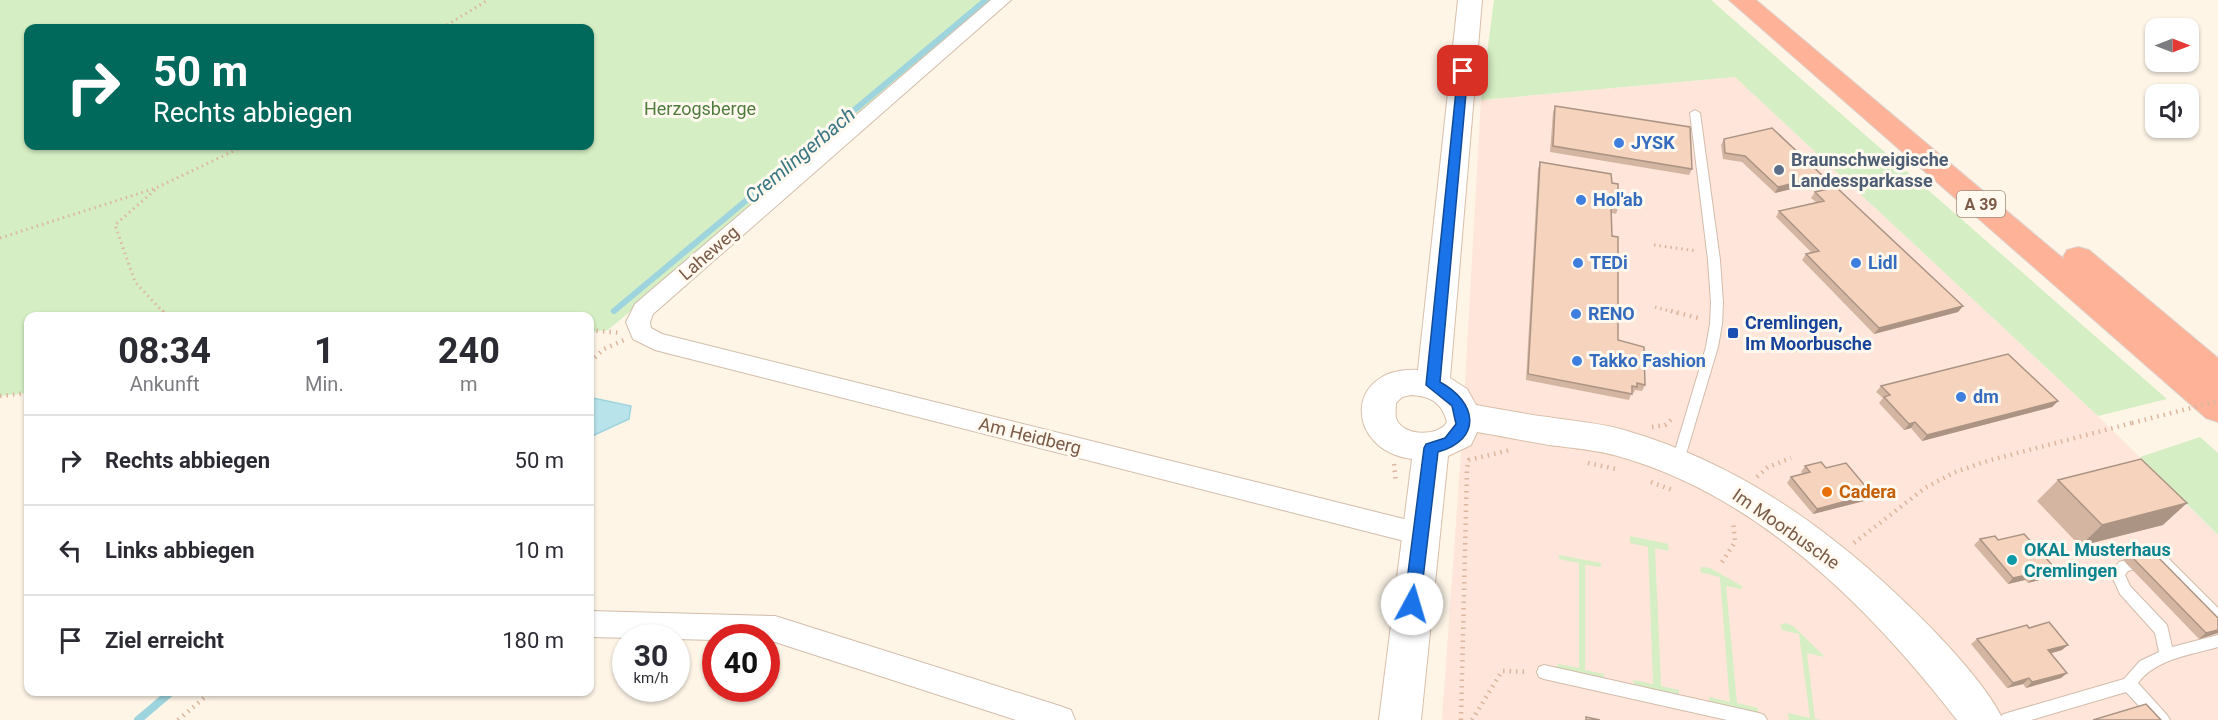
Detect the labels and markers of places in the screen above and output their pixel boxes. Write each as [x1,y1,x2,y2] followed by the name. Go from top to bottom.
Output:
[1437,45,1488,96] pin
[1631,132,1675,153] place label: JYSK
[1612,136,1626,150] marker: JYSK
[1791,149,1949,191] place label: Braunschweigische Landessparkasse
[1772,163,1786,177] marker: Braunschweigische Landessparkasse
[1593,189,1643,210] place label: Hol'ab
[1574,193,1588,207] marker: Hol'ab
[1590,252,1628,273] place label: TEDi
[1868,252,1897,273] place label: Lidl
[1571,256,1585,270] marker: TEDi
[1849,256,1863,270] marker: Lidl
[1588,303,1635,324] place label: RENO
[1569,307,1583,321] marker: RENO
[1745,312,1872,354] place label: Cremlingen, Im Moorbusche
[1726,326,1740,340] marker: Cremlingen, Im Moorbusche
[1589,350,1706,371] place label: Takko Fashion
[1570,354,1584,368] marker: Takko Fashion
[1973,386,1999,407] place label: dm
[1954,390,1968,404] marker: dm
[1839,481,1897,502] place label: Cadera
[1820,485,1834,499] marker: Cadera
[2024,539,2171,581] place label: OKAL Musterhaus Cremlingen
[2005,553,2019,567] marker: OKAL Musterhaus Cremlingen

